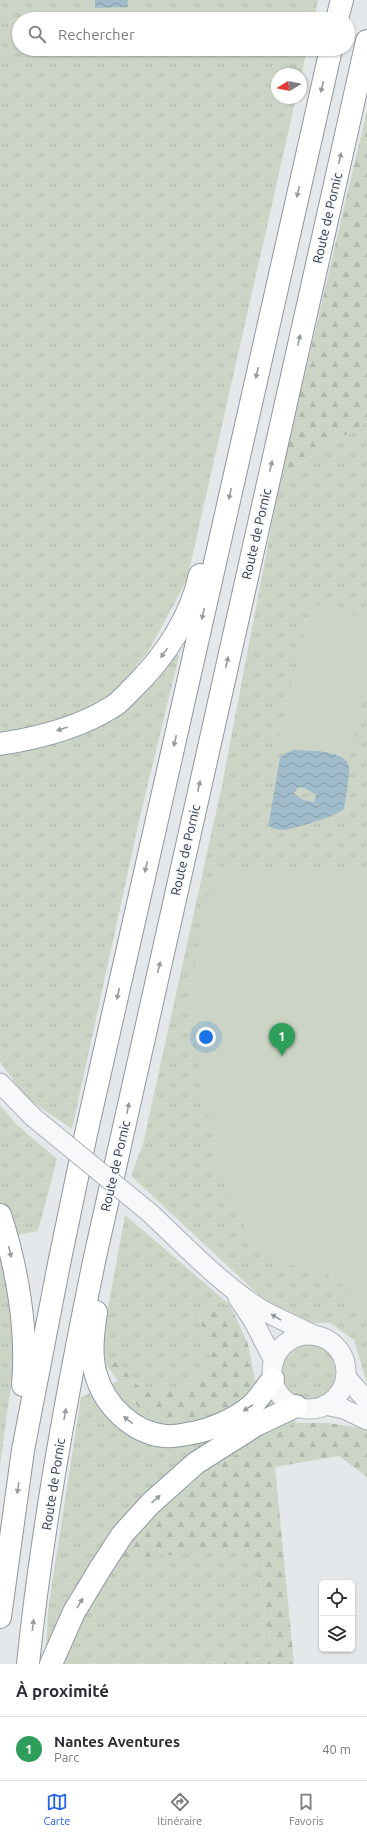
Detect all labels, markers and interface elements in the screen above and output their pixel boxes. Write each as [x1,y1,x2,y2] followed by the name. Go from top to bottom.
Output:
[12,12,355,56] search box
[26,23,48,45] icon: search
[58,26,135,43] text: Rechercher
[271,68,307,104] north arrow
[319,81,325,93] one-way arrow
[338,152,344,164] one-way arrow
[310,171,344,265] street label: Route de Pornic
[295,185,301,198] one-way arrow
[297,333,303,346] one-way arrow
[254,367,260,379] one-way arrow
[268,460,274,472] one-way arrow
[239,487,273,581] street label: Route de Pornic
[227,488,233,500] one-way arrow
[200,608,206,620] one-way arrow
[159,648,168,659] one-way arrow
[225,655,231,668] one-way arrow
[55,726,67,732] one-way arrow
[171,735,177,747] one-way arrow
[197,779,203,792] one-way arrow
[168,803,202,897] street label: Route de Pornic
[143,861,149,874] one-way arrow
[156,961,162,973] one-way arrow
[114,988,120,1000] one-way arrow
[269,1023,295,1056] pin: 1
[196,1027,216,1047] your location
[125,1102,131,1114] one-way arrow
[98,1119,132,1213] street label: Route de Pornic
[8,1246,14,1258] one-way arrow
[270,1314,282,1321] one-way arrow
[242,1404,253,1412] one-way arrow
[62,1408,68,1420] one-way arrow
[122,1416,133,1424] one-way arrow
[39,1437,67,1531] street label: Route de Pornic
[15,1482,21,1495] one-way arrow
[150,1494,161,1503] one-way arrow
[319,1580,355,1652] map controls
[319,1580,355,1616] button: locate
[76,1597,83,1609] one-way arrow
[319,1616,355,1652] button: layers
[29,1619,36,1631] one-way arrow
[16,1681,109,1700] text: À proximité
[54,1733,180,1750] text: Nantes Aventures
[25,1742,33,1756] text: 1
[322,1742,351,1756] text: 40 m
[54,1750,79,1764] text: Parc
[43,1791,70,1827] tab: Carte
[157,1791,202,1827] tab: Itinéraire
[289,1791,324,1827] tab: Favoris

